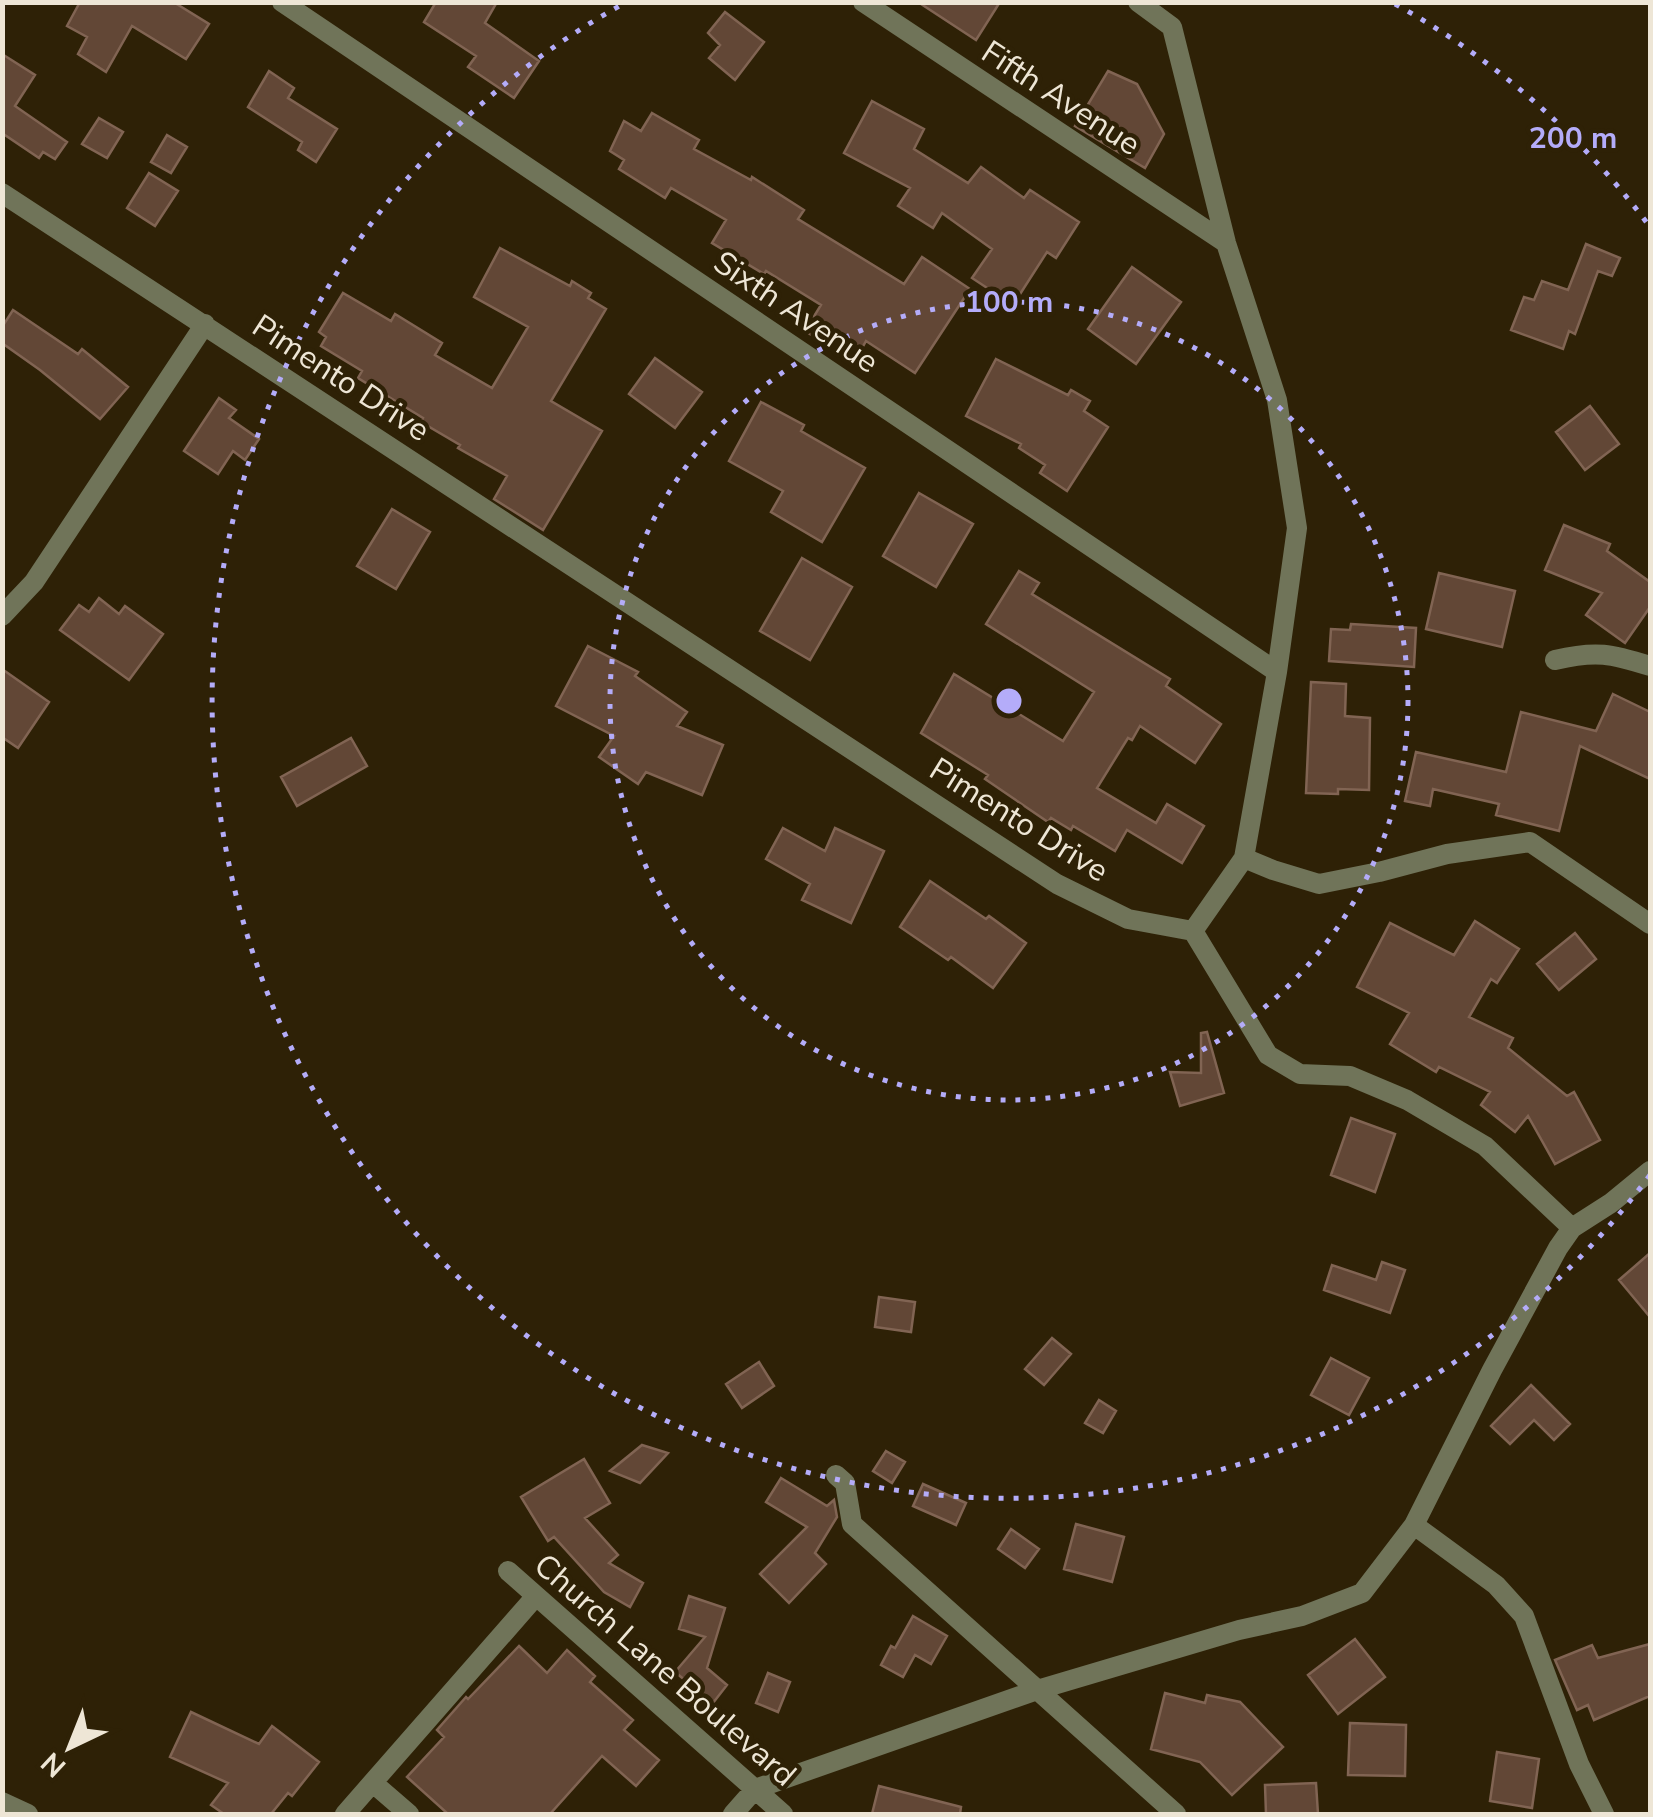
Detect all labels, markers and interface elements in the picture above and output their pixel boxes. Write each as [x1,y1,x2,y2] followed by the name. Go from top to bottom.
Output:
[973,31,1149,165] street label: Fifth Avenue
[1529,118,1617,159] text: 200 m
[705,241,887,383] street label: Sixth Avenue
[965,282,1053,323] text: 100 m
[244,305,438,451] street label: Pimento Drive
[991,683,1027,719] centre of rings
[921,748,1117,892] street label: Pimento Drive
[525,1544,805,1796] street label: Church Lane Boulevard
[20,1697,120,1797] north arrow
[33,1744,74,1786] text: N

